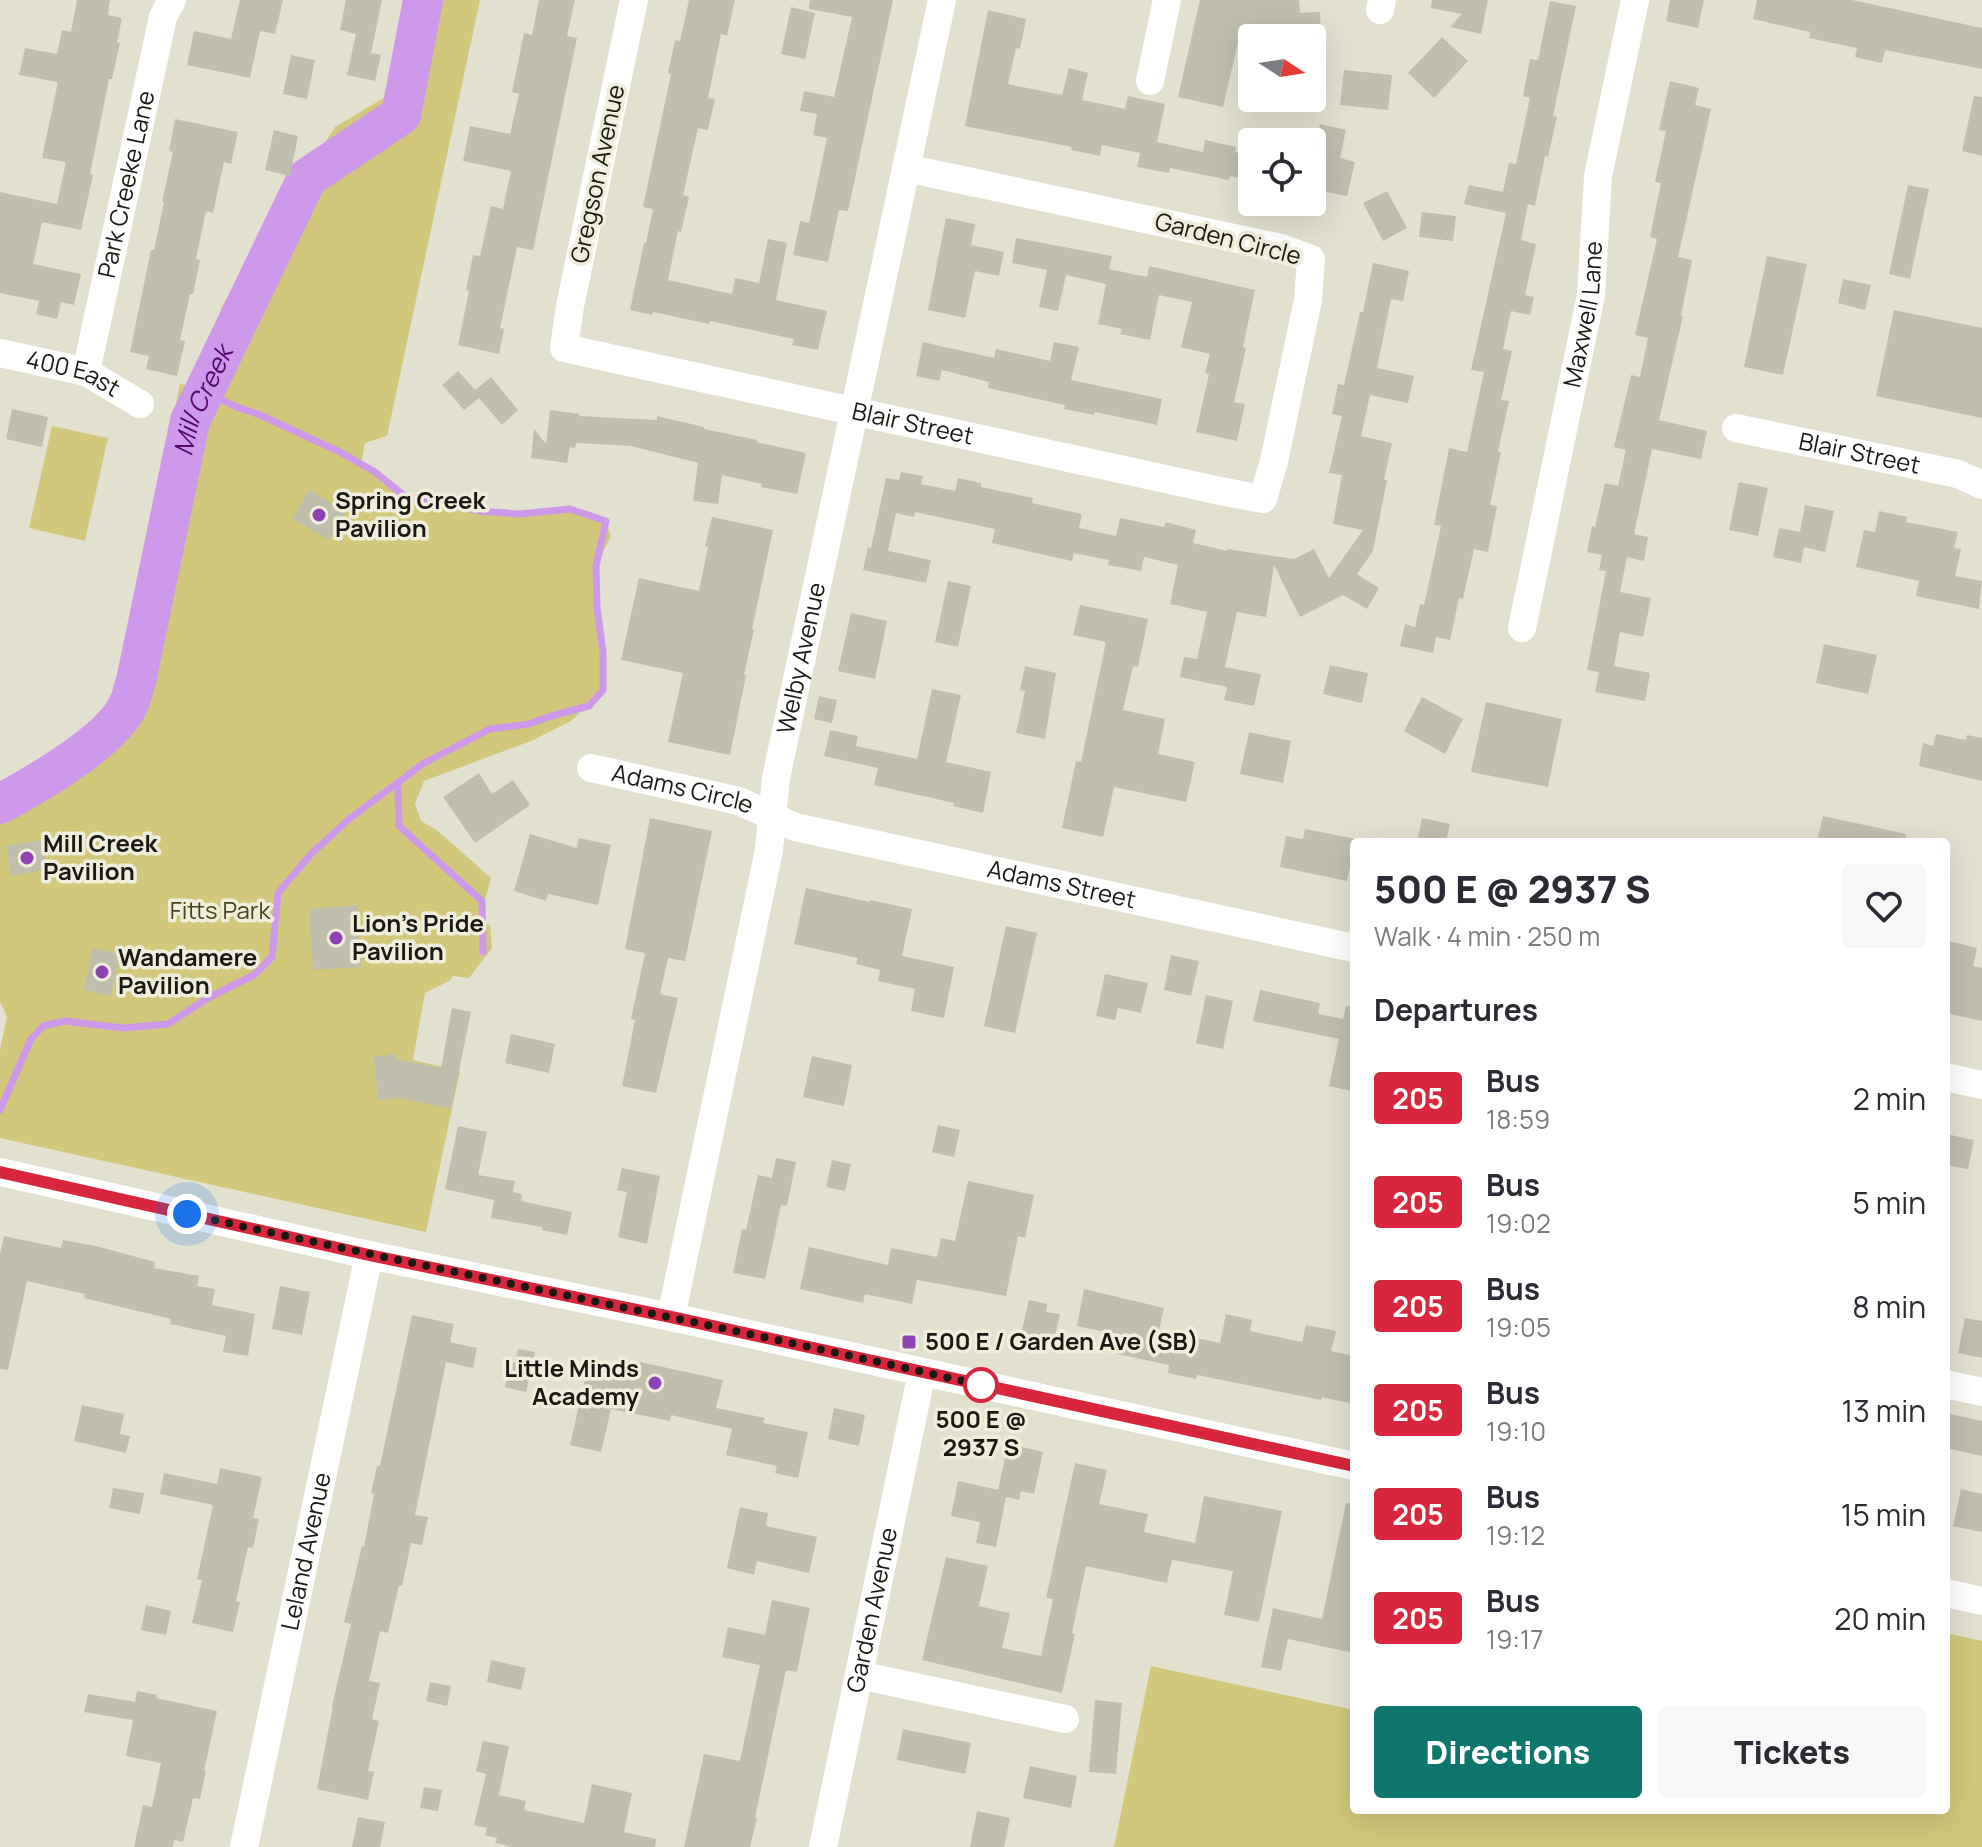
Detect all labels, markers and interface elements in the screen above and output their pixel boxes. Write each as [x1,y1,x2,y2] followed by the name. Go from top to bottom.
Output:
[1238,24,1326,112] north arrow
[1238,24,1326,216] map controls
[562,81,632,266] street label: Gregson Avenue
[89,87,162,281] street label: Park Creeke Lane
[1238,128,1326,216] button: locate
[1152,203,1305,272] street label: Garden Circle
[1554,240,1609,390] street label: Maxwell Lane
[164,336,242,459] water label: Mill Creek
[23,341,127,404] street label: 400 East
[849,393,977,452] street label: Blair Street
[1796,423,1923,481] street label: Blair Street
[335,483,486,544] place label: Spring Creek Pavilion
[310,506,328,524] marker: Spring Creek Pavilion
[768,579,832,737] street label: Welby Avenue
[609,755,760,821] street label: Adams Circle
[43,826,158,887] place label: Mill Creek Pavilion
[18,849,36,867] marker: Mill Creek Pavilion
[984,851,1139,915] street label: Adams Street
[1374,862,1651,914] text: 500 E @ 2937 S
[1842,864,1926,948] button: heart
[170,893,271,926] park label: Fitts Park
[352,906,484,967] place label: Lion's Pride Pavilion
[1374,918,1600,954] text: Walk · 4 min · 250 m
[327,929,345,947] marker: Lion's Pride Pavilion
[118,940,257,1001] place label: Wandamere Pavilion
[93,963,111,981] marker: Wandamere Pavilion
[1374,989,1538,1030] text: Departures
[1486,1060,1540,1101] text: Bus
[1853,1078,1926,1119] text: 2 min
[1392,1079,1444,1117] text: 205
[1486,1101,1550,1137] text: 18:59
[1486,1164,1540,1205] text: Bus
[1852,1182,1926,1223] text: 5 min
[1392,1183,1444,1221] text: 205
[167,1194,207,1234] your location
[1486,1205,1551,1241] text: 19:02
[1486,1268,1540,1309] text: Bus
[1852,1286,1926,1327] text: 8 min
[1392,1287,1444,1325] text: 205
[1486,1309,1551,1345] text: 19:05
[925,1324,1199,1357] place label: 500 E / Garden Ave (SB)
[900,1333,918,1351] marker: 500 E / Garden Ave (SB)
[504,1351,640,1412] place label: Little Minds Academy
[964,1368,998,1402] marker: 500 E @ 2937 S
[1486,1372,1540,1413] text: Bus
[646,1374,664,1392] marker: Little Minds Academy
[1841,1390,1926,1431] text: 13 min
[1392,1391,1444,1429] text: 205
[935,1402,1027,1463] place label: 500 E @ 2937 S
[1486,1413,1546,1449] text: 19:10
[272,1469,338,1633] street label: Leland Avenue
[1486,1476,1540,1517] text: Bus
[1841,1494,1926,1535] text: 15 min
[1392,1495,1444,1533] text: 205
[1486,1517,1545,1553] text: 19:12
[838,1524,904,1695] street label: Garden Avenue
[1486,1580,1540,1621] text: Bus
[1834,1598,1926,1639] text: 20 min
[1392,1599,1444,1637] text: 205
[1486,1621,1543,1657] text: 19:17
[1374,1706,1642,1798] button: Directions
[1658,1706,1926,1798] button: Tickets

